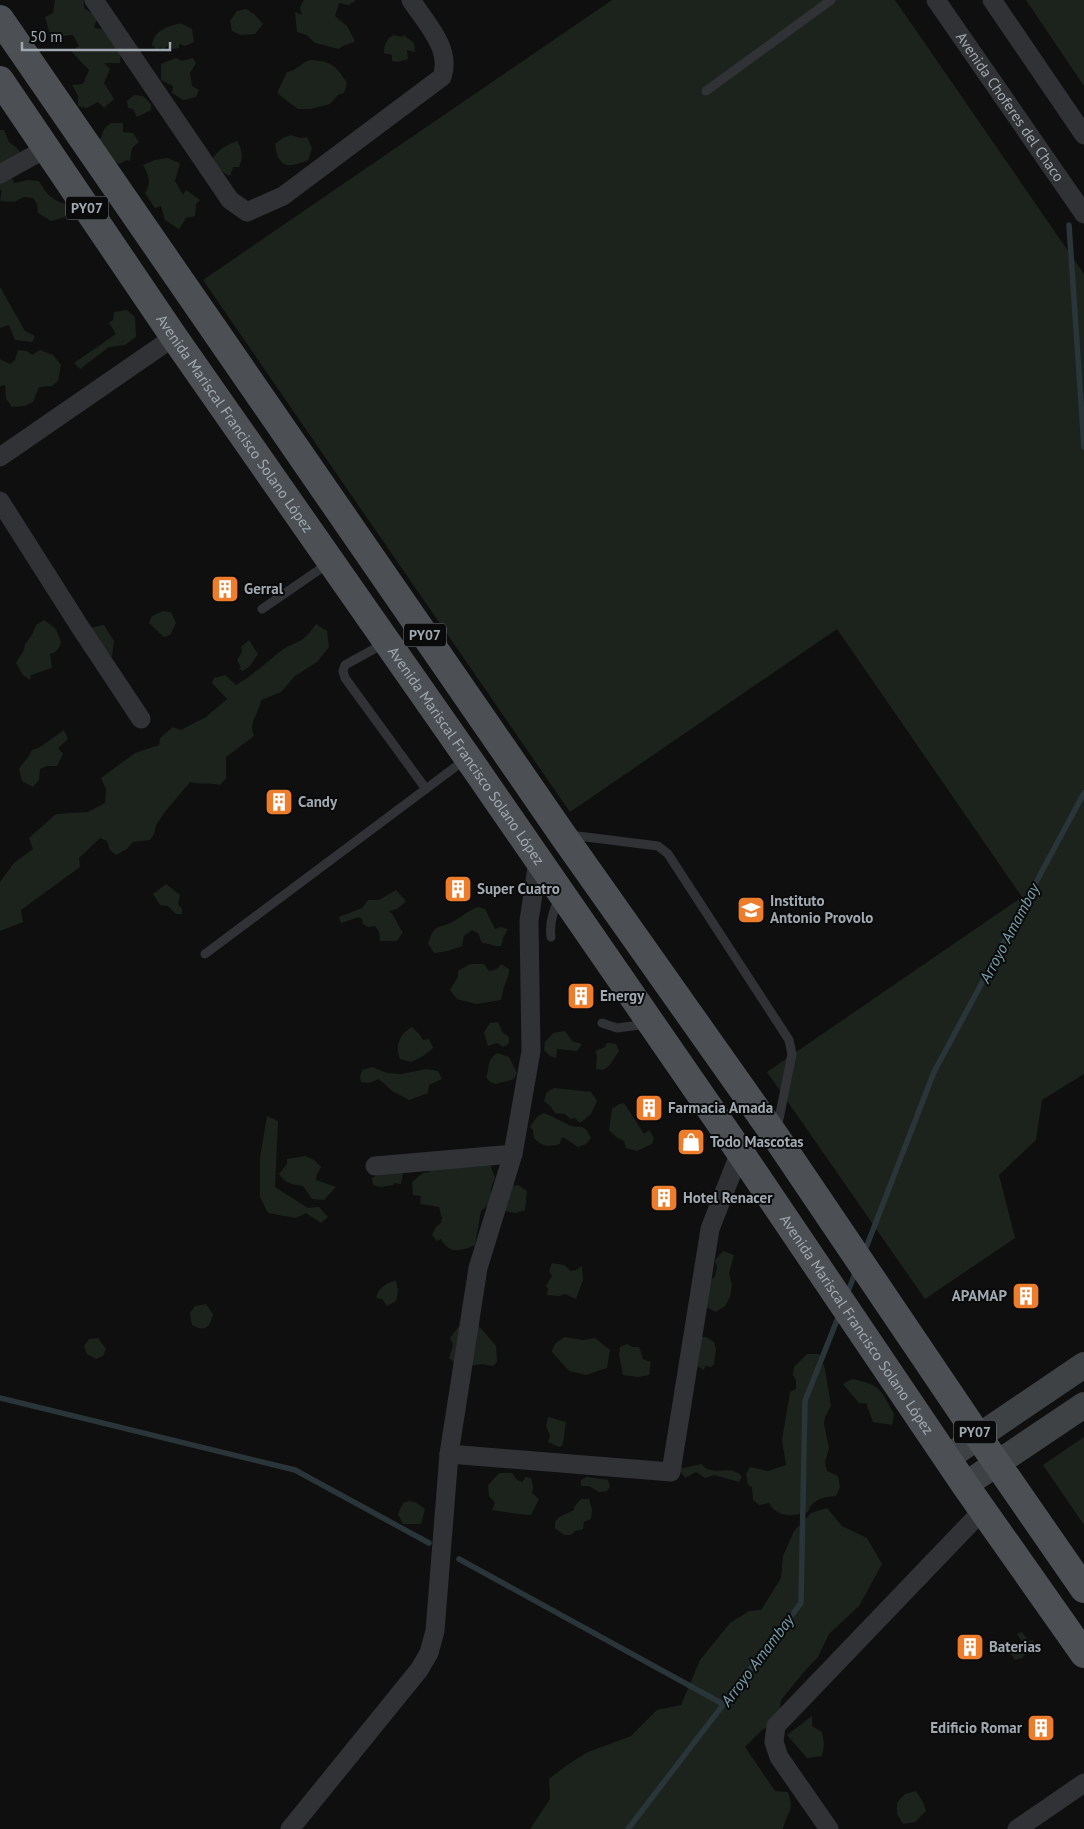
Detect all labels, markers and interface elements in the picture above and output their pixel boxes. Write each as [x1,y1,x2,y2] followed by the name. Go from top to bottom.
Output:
[22,20,170,52] scale bar
[30,27,63,46] text: 50 m
[952,28,1069,185] street label: Avenida Choferes del Chaco
[66,197,108,220] road number: PY07
[152,311,318,536] street label: Avenida Mariscal Francisco Solano López
[210,574,240,604] building icon: Gerral
[244,579,284,598] place label: Gerral
[404,624,446,646] road number: PY07
[384,643,549,868] street label: Avenida Mariscal Francisco Solano López
[264,787,294,817] building icon: Candy
[298,792,338,811] place label: Candy
[443,874,473,904] building icon: Super Cuatro
[477,879,560,898] place label: Super Cuatro
[974,879,1044,987] water label: Arroyo Amambay
[770,891,873,927] place label: Instituto Antonio Provolo
[736,895,766,925] school or university icon: Instituto Antonio Provolo
[566,981,596,1011] building icon: Energy
[600,986,645,1005] place label: Energy
[634,1093,664,1123] building icon: Farmacia Amada
[668,1098,773,1117] place label: Farmacia Amada
[676,1127,706,1157] shop icon: Todo Mascotas
[710,1132,804,1151] place label: Todo Mascotas
[649,1183,679,1213] building icon: Hotel Renacer
[683,1188,773,1207] place label: Hotel Renacer
[776,1211,938,1438] street label: Avenida Mariscal Francisco Solano López
[1011,1281,1041,1311] building icon: APAMAP
[952,1286,1007,1305] place label: APAMAP
[954,1420,996,1444] road number: PY07
[715,1609,799,1711] water label: Arroyo Amambay
[955,1632,985,1662] building icon: Baterias
[989,1637,1041,1656] place label: Baterias
[1026,1713,1056,1743] building icon: Edificio Romar
[930,1718,1023,1737] place label: Edificio Romar

